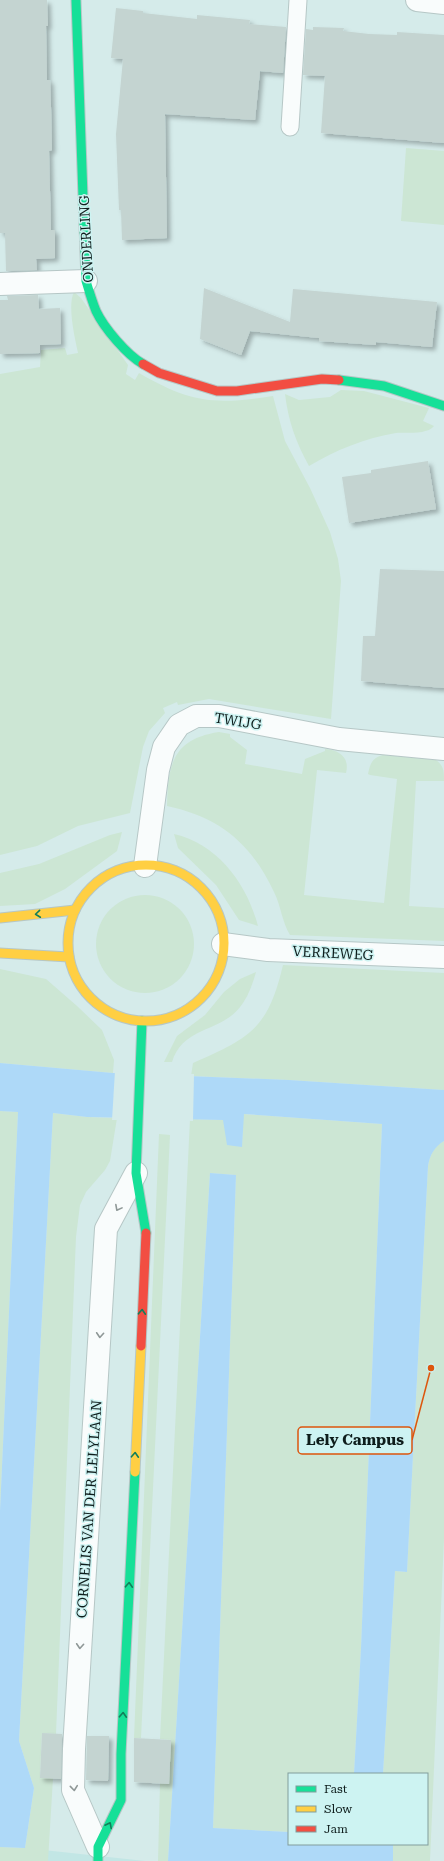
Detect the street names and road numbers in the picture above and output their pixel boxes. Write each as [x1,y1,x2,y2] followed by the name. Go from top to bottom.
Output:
[76,195,96,283] street label: ONDERLING
[213,709,263,733] street label: TWIJG
[292,943,374,963] street label: VERREWEG
[73,1399,105,1619] street label: CORNELIS VAN DER LELYLAAN

